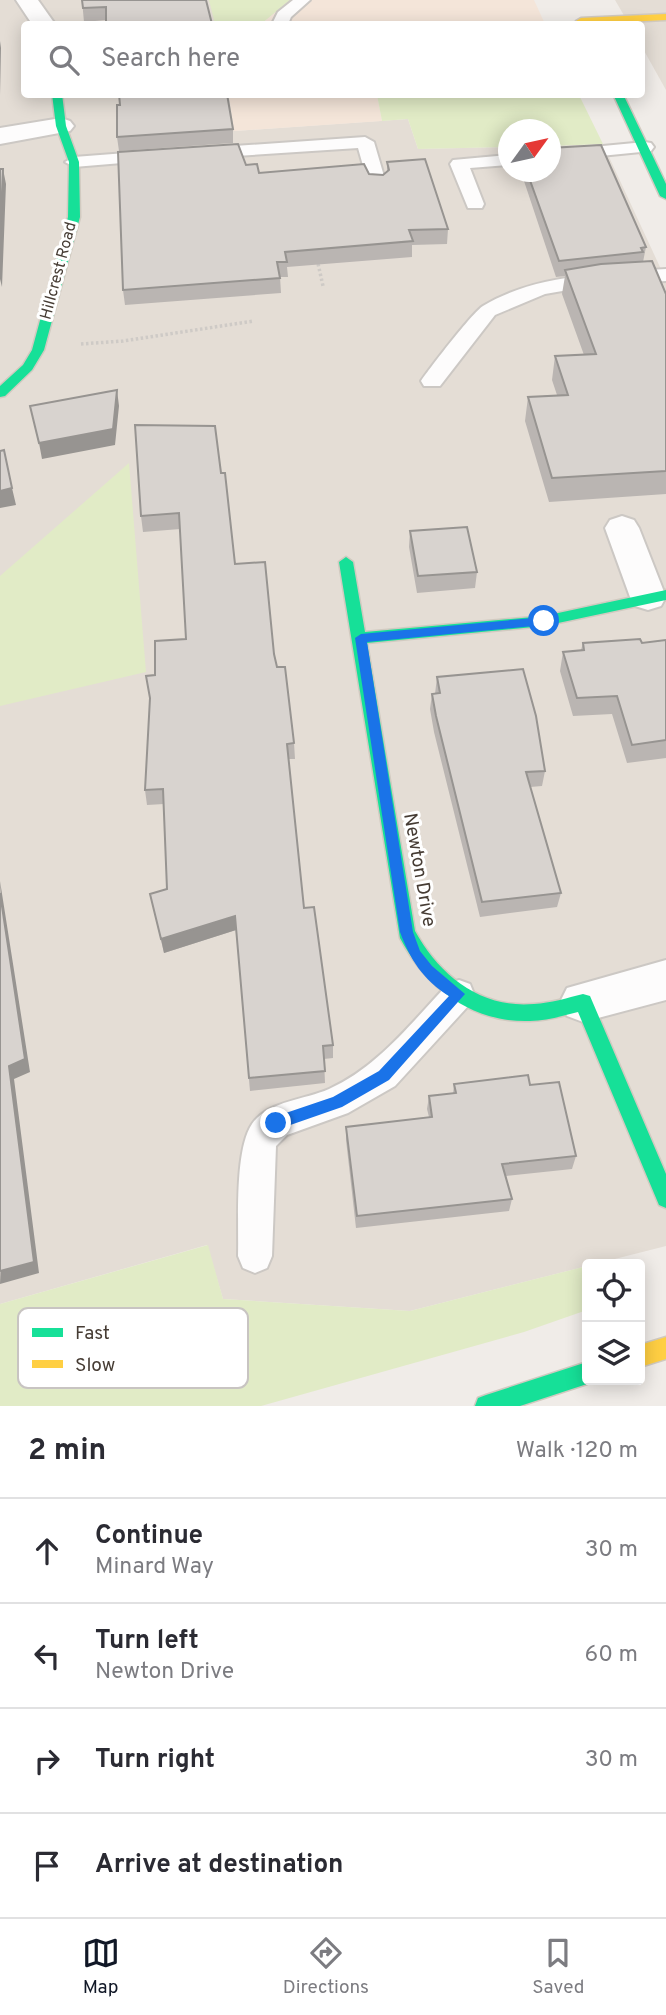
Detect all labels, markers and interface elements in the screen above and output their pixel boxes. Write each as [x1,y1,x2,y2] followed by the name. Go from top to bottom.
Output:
[21,21,645,98] search box
[45,41,83,79] icon: search
[101,43,240,76] text: Search here
[498,119,561,182] north arrow
[36,220,82,322] street label: Hillcrest Road
[528,605,559,636] route start
[397,811,441,929] street label: Newton Drive
[260,1107,291,1138] route end
[582,1259,645,1385] map controls
[582,1259,645,1322] button: locate
[18,1308,248,1388] legend
[75,1322,110,1346] text: Fast
[582,1322,645,1385] button: layers
[75,1354,115,1378] text: Slow
[28,1433,106,1470] text: 2 min
[516,1437,638,1466] text: Walk · 120 m
[95,1520,203,1553] text: Continue
[28,1532,66,1570] icon: ahead
[585,1536,638,1565] text: 30 m
[95,1553,214,1582] text: Minard Way
[95,1625,199,1658] text: Turn left
[28,1637,66,1675] icon: left
[585,1641,638,1670] text: 60 m
[95,1658,234,1687] text: Newton Drive
[28,1742,66,1780] icon: right
[95,1744,215,1777] text: Turn right
[585,1746,638,1775] text: 30 m
[28,1847,66,1885] icon: arrive
[95,1849,343,1882] text: Arrive at destination
[82,1934,120,2000] tab: Map
[283,1934,369,2000] tab: Directions
[532,1934,584,2000] tab: Saved

